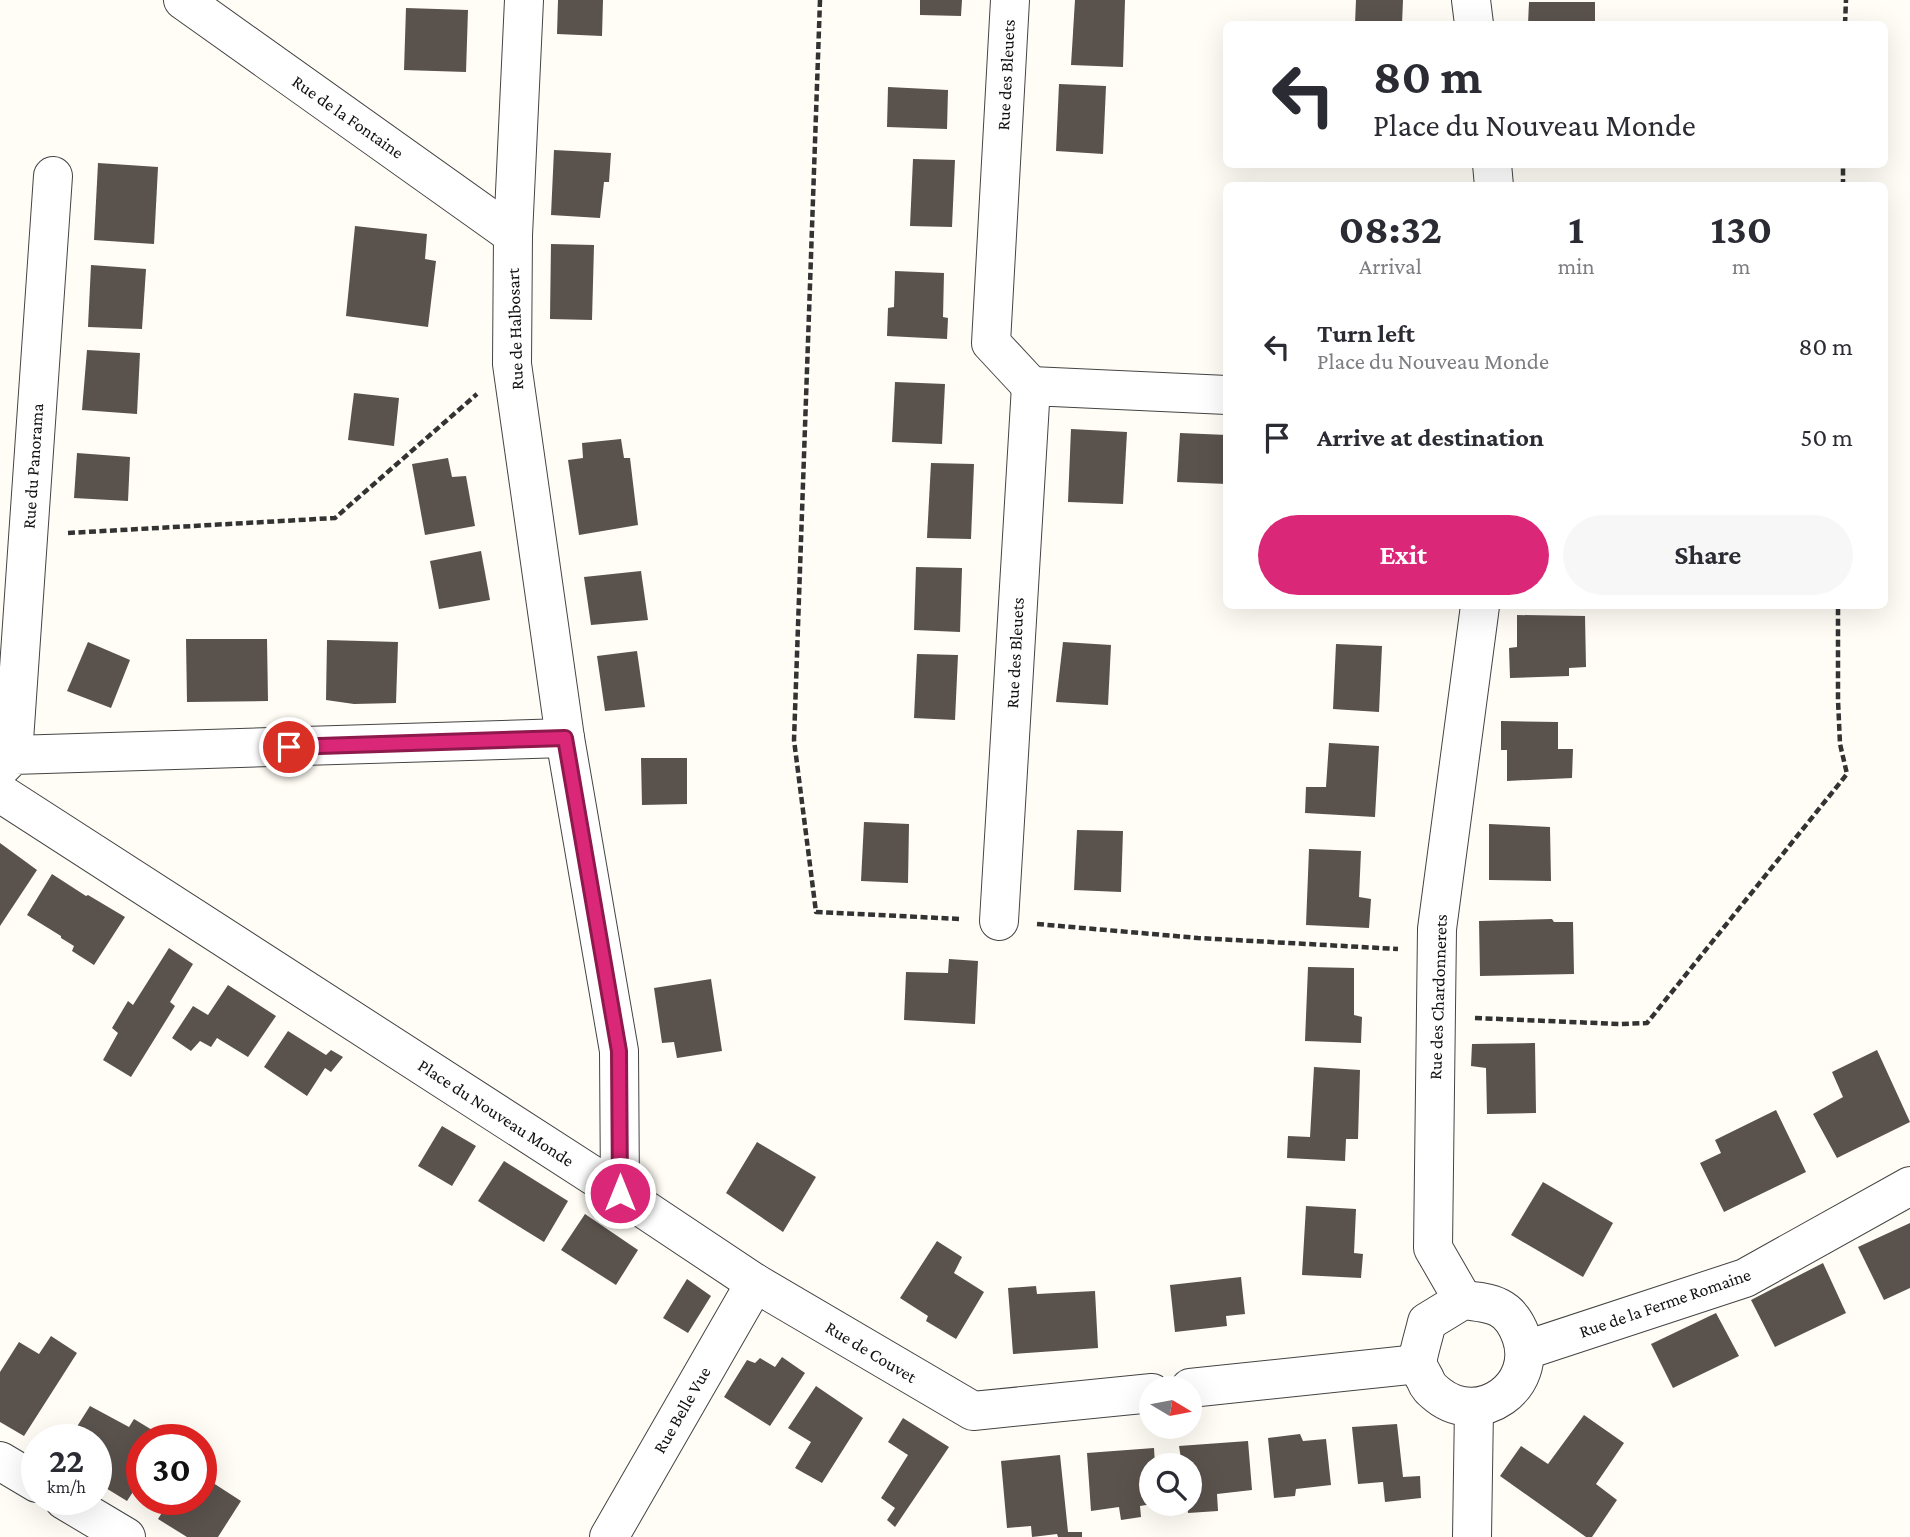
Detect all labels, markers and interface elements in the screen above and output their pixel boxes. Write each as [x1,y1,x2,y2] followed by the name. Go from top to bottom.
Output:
[993,19,1019,131] street label: Rue des Bleuets
[1258,49,1349,140] icon: left
[1373,49,1482,104] text: 80 m
[288,71,408,163] street label: Rue de la Fontaine
[1373,107,1696,143] text: Place du Nouveau Monde
[1339,205,1442,252] text: 08:32
[1568,205,1584,252] text: 1
[1710,205,1772,252] text: 130
[1359,253,1422,279] text: Arrival
[1558,253,1595,279] text: min
[1732,253,1751,279] text: m
[503,267,527,390] street label: Rue de Halbosart
[1317,319,1415,348] text: Turn left
[1258,328,1296,366] icon: left
[1799,332,1853,361] text: 80 m
[1317,348,1549,374] text: Place du Nouveau Monde
[19,403,47,529] street label: Rue du Panorama
[1258,419,1296,457] icon: arrive
[1317,423,1544,452] text: Arrive at destination
[1800,423,1853,452] text: 50 m
[1258,515,1549,595] button: Exit
[1563,515,1853,595] button: Share
[1002,597,1028,709] street label: Rue des Bleuets
[259,717,319,777] pin
[270,728,308,766] icon: arrive
[1425,914,1451,1080] street label: Rue des Chardonnerets
[414,1055,578,1171] street label: Place du Nouveau Monde
[583,1156,657,1230] position arrow
[1577,1264,1753,1342] street label: Rue de la Ferme Romaine
[822,1317,921,1387] street label: Rue de Couvet
[649,1363,715,1457] street label: Rue Belle Vue
[1139,1376,1202,1438] north arrow
[1139,1376,1202,1516] map controls
[126,1424,217,1515] speed limit sign: 30
[49,1441,84,1480] text: 22
[1139,1453,1202,1516] button: search
[47,1477,86,1497] text: km/h

